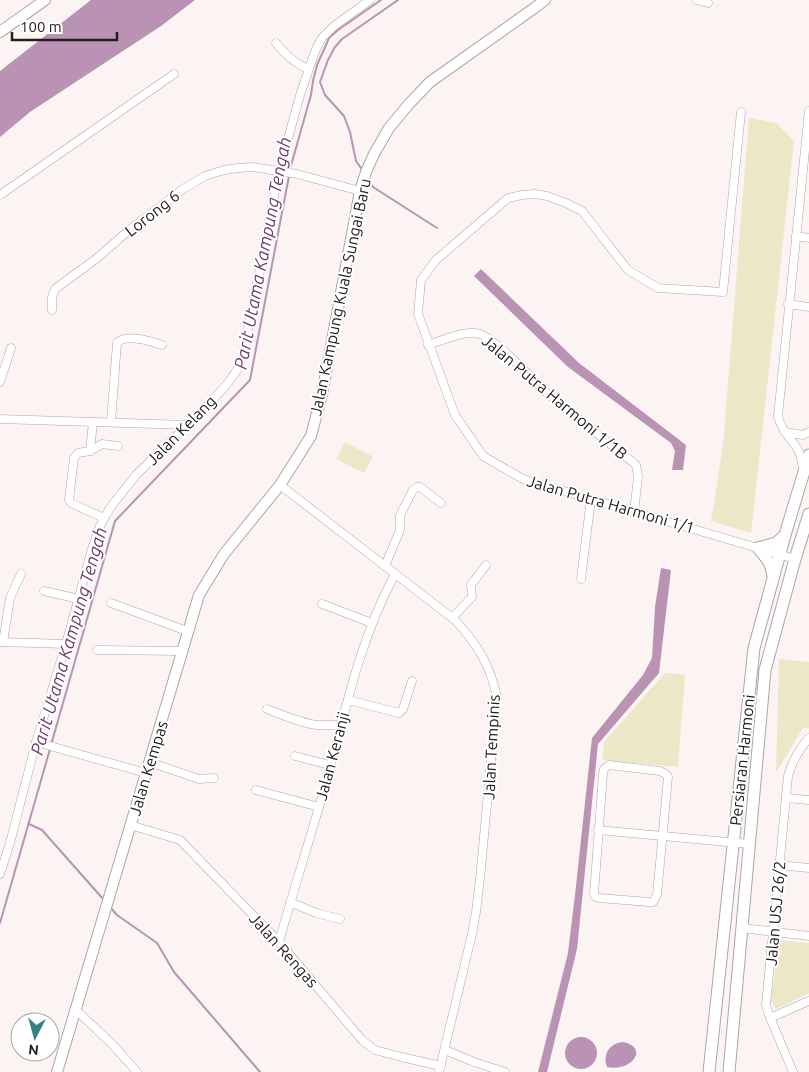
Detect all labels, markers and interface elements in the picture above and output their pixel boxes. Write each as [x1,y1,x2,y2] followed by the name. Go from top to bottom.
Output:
[12,10,118,42] scale bar
[20,18,62,35] text: 100 m
[230,135,294,371] water label: Parit Utama Kampung Tengah
[306,177,374,417] street label: Jalan Kampung Kuala Sungai Baru
[121,186,183,240] street label: Lorong 6
[479,331,631,463] street label: Jalan Putra Harmoni 1/1B
[143,392,219,468] street label: Jalan Kelang
[525,471,697,537] street label: Jalan Putra Harmoni 1/1
[26,525,110,757] water label: Parit Utama Kampung Tengah
[726,693,758,827] street label: Persiaran Harmoni
[479,694,503,800] street label: Jalan Tempinis
[312,710,352,802] street label: Jalan Keranji
[125,718,171,818] street label: Jalan Kempas
[761,860,789,966] street label: Jalan USJ 26/2
[246,909,322,991] street label: Jalan Rengas
[10,1012,60,1062] north arrow
[28,1041,40,1058] text: N

